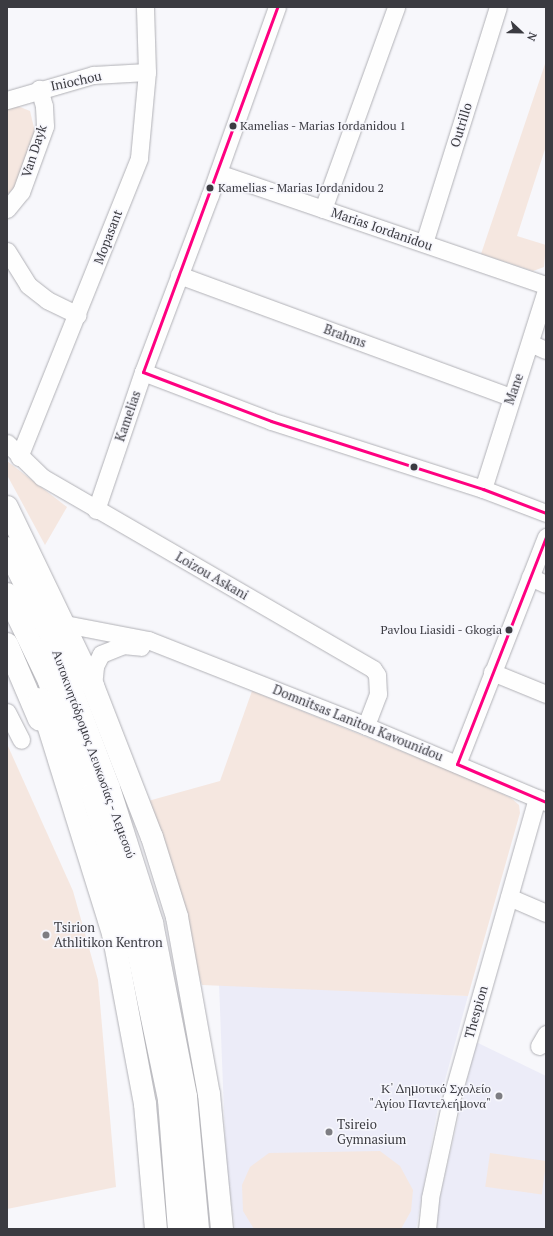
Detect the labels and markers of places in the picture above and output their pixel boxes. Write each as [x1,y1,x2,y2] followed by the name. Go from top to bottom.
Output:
[240,119,407,133] place label: Kamelias - Marias Iordanidou 1
[228,121,238,131] marker: Kamelias - Marias Iordanidou 1
[218,181,385,195] place label: Kamelias - Marias Iordanidou 2
[205,183,215,193] marker: Kamelias - Marias Iordanidou 2
[409,462,419,472] unlabelled marker
[379,623,502,637] place label: Pavlou Liasidi - Gkogia
[504,625,514,635] marker: Pavlou Liasidi - Gkogia
[54,920,163,951] place label: Tsirion Athlitikon Kentron
[41,930,51,940] marker: Tsirion Athlitikon Kentron
[369,1081,491,1112] place label: Κ' Δημοτικό Σχολείο "Αγίου Παντελεήμονα"
[494,1091,504,1101] marker: Κ' Δημοτικό Σχολείο "Αγίου Παντελεήμονα"
[337,1117,406,1148] place label: Tsireio Gymnasium
[324,1127,334,1137] marker: Tsireio Gymnasium

